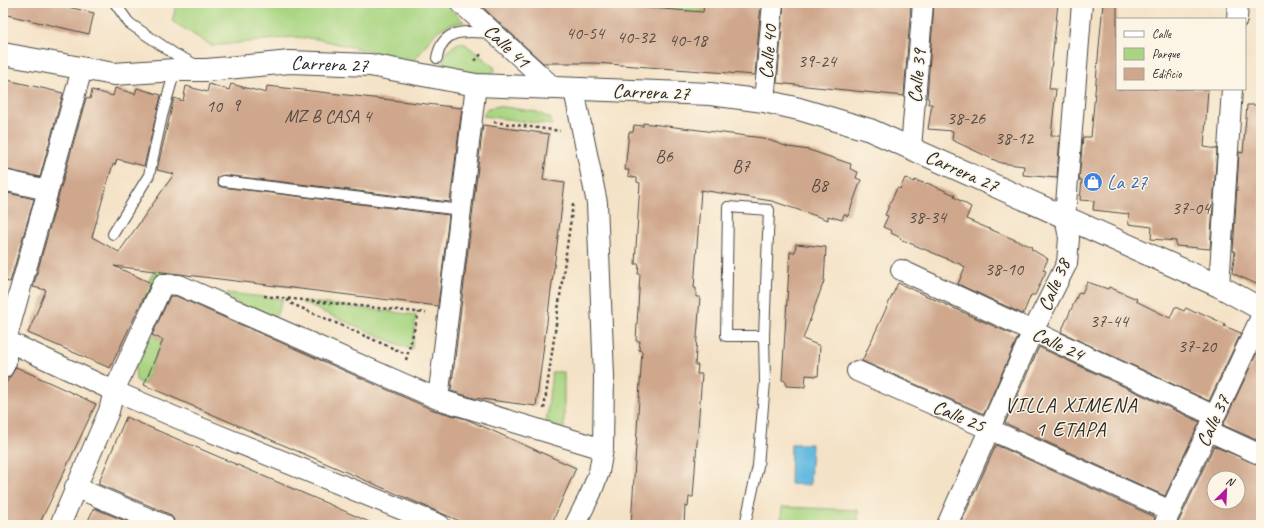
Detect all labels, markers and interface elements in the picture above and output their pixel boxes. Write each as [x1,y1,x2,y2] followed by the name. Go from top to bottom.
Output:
[479,18,536,74] street label: Calle 41
[1116,18,1246,90] legend
[566,22,606,44] house number: 40-54
[753,22,783,80] street label: Calle 40
[617,26,657,48] house number: 40-32
[1152,26,1172,42] text: Calle
[669,29,709,51] house number: 40-18
[902,46,932,104] street label: Calle 39
[1152,46,1181,62] text: Parque
[291,50,370,77] street label: Carrera 27
[798,50,838,72] house number: 39-24
[1152,66,1182,82] text: Edificio
[612,78,691,106] street label: Carrera 27
[232,94,242,116] house number: 9
[206,95,224,117] house number: 10
[285,105,373,127] house number: MZ B CASA 4
[947,107,986,129] house number: 38-26
[995,127,1035,149] house number: 38-12
[922,144,1003,199] street label: Carrera 27
[655,145,674,167] house number: B6
[732,155,751,177] house number: B7
[1107,170,1148,195] place label: La 27
[1082,171,1104,193] shop icon: La 27
[810,174,830,196] house number: B8
[1172,197,1212,219] house number: 37-04
[908,206,948,228] house number: 38-34
[1032,253,1077,315] street label: Calle 38
[985,258,1025,280] house number: 38-10
[1090,310,1130,332] house number: 37-44
[1028,321,1090,368] street label: Calle 24
[1178,335,1218,357] house number: 37-20
[1190,390,1236,451] street label: Calle 37
[1004,392,1138,442] district label: VILLA XIMENA 1 ETAPA
[929,394,990,439] street label: Calle 25
[1206,470,1246,510] north arrow
[1224,473,1238,490] text: N

